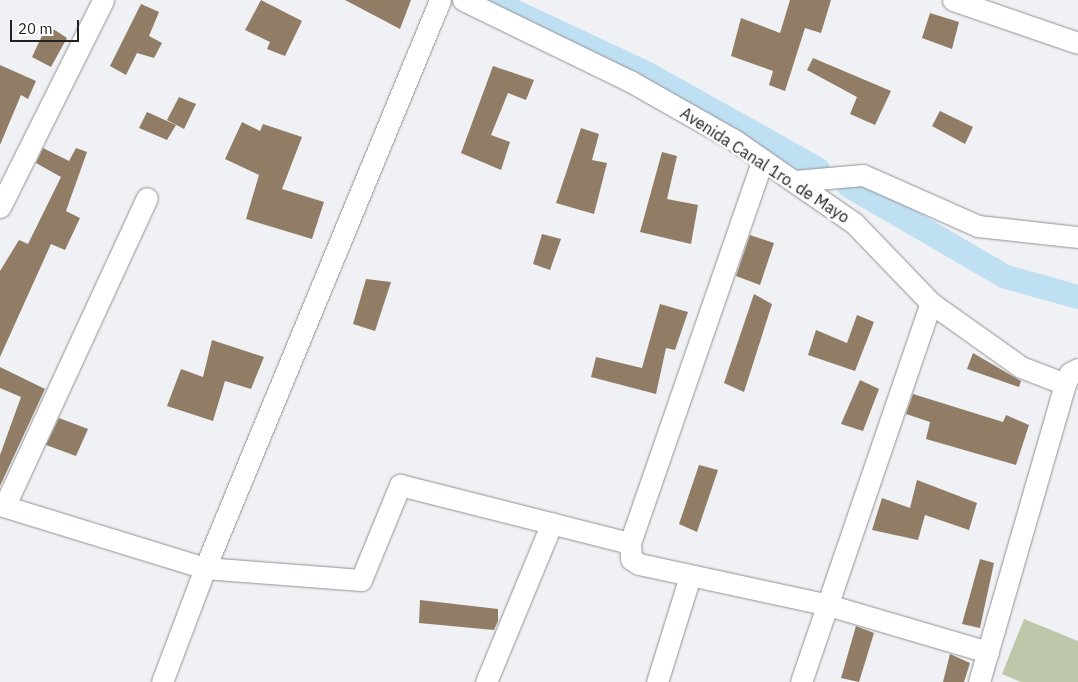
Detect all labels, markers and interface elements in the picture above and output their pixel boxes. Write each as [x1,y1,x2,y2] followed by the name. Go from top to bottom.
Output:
[12,10,81,42] scale bar
[18,19,53,38] text: 20 m
[677,103,853,227] street label: Avenida Canal 1ro. de Mayo

